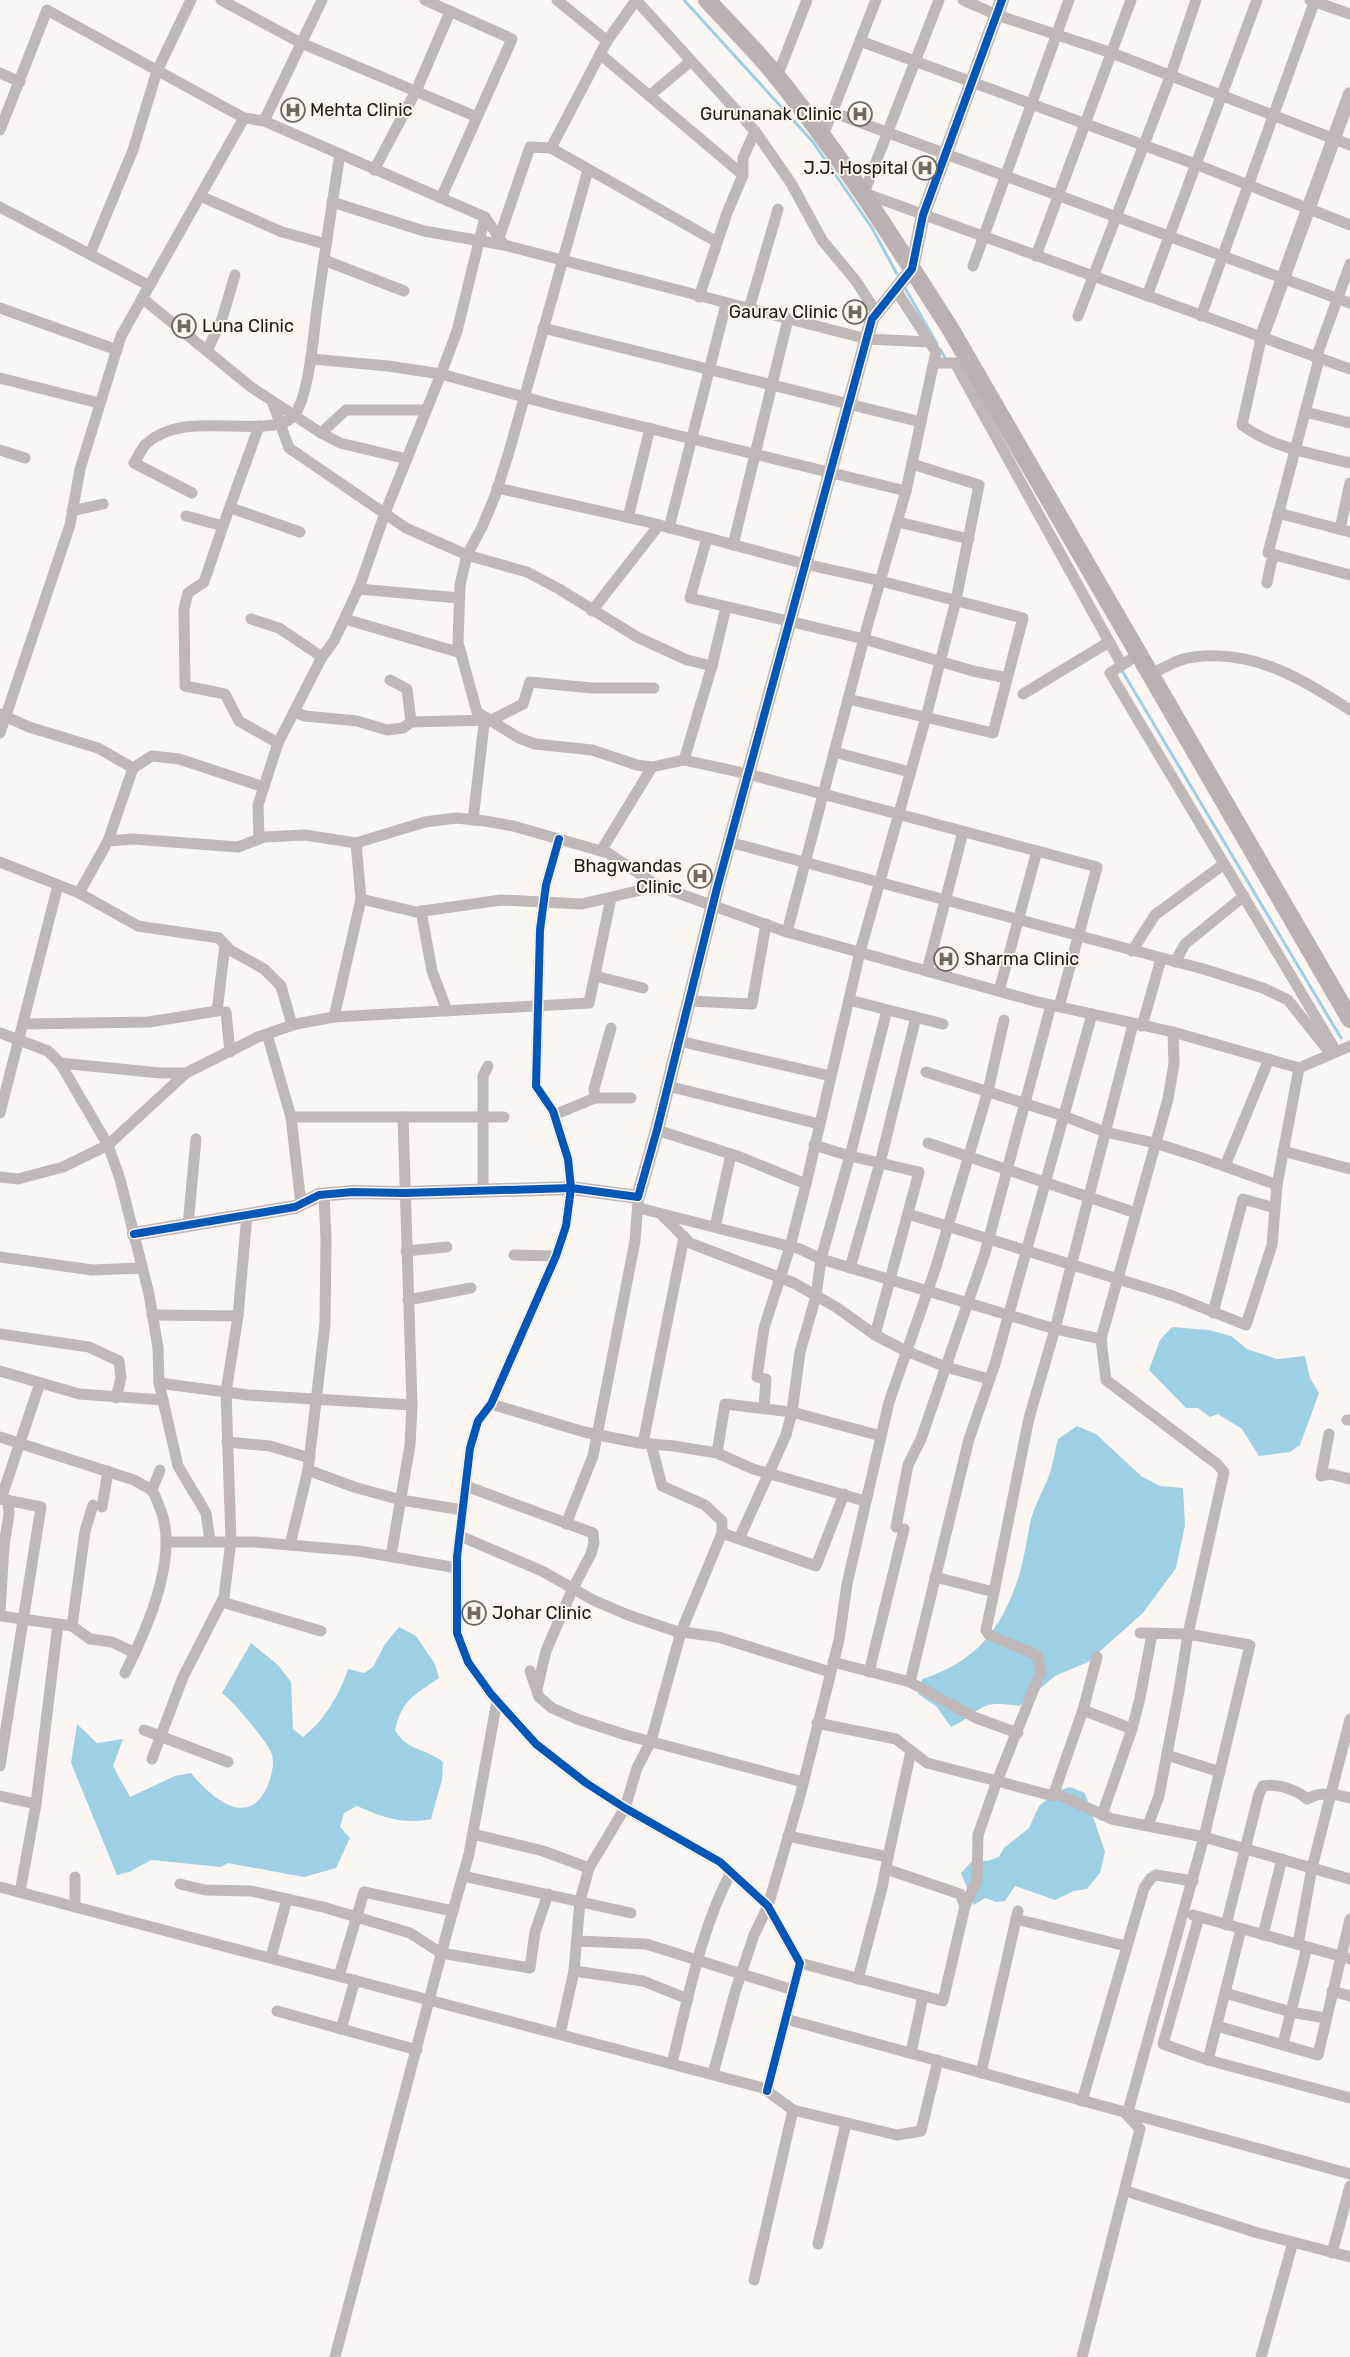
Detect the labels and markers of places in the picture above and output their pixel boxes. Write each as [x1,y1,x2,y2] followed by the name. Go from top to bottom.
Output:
[280,97,306,123] hospital icon: Mehta Clinic
[310,99,413,121] place label: Mehta Clinic
[847,101,873,127] hospital icon: Gurunanak Clinic
[700,103,842,125] place label: Gurunanak Clinic
[912,155,938,181] hospital icon: J.J. Hospital
[804,157,908,179] place label: J.J. Hospital
[842,299,868,325] hospital icon: Gaurav Clinic
[729,301,838,323] place label: Gaurav Clinic
[171,313,197,339] hospital icon: Luna Clinic
[202,315,294,337] place label: Luna Clinic
[573,855,682,898] place label: Bhagwandas Clinic
[687,863,713,889] hospital icon: Bhagwandas Clinic
[933,946,959,972] hospital icon: Sharma Clinic
[964,948,1079,970] place label: Sharma Clinic
[461,1600,487,1626] hospital icon: Johar Clinic
[492,1602,591,1624] place label: Johar Clinic

